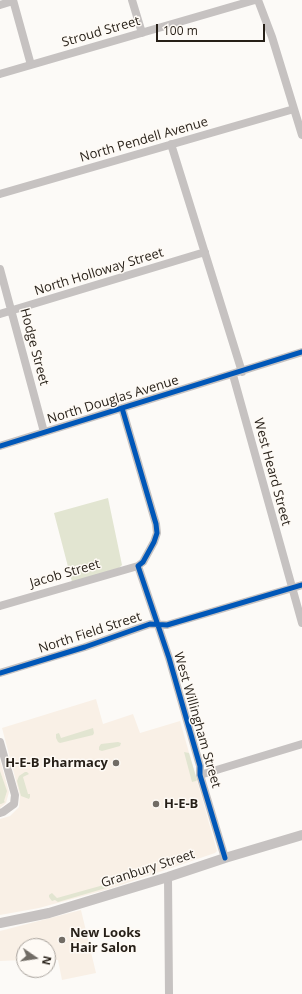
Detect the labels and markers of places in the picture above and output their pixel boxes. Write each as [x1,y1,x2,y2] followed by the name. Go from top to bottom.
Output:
[5,755,108,771] place label: H-E-B Pharmacy
[111,758,121,768] marker: H-E-B Pharmacy
[164,796,198,812] place label: H-E-B
[151,799,161,809] marker: H-E-B
[70,925,141,956] place label: New Looks Hair Salon
[57,935,67,945] marker: New Looks Hair Salon

